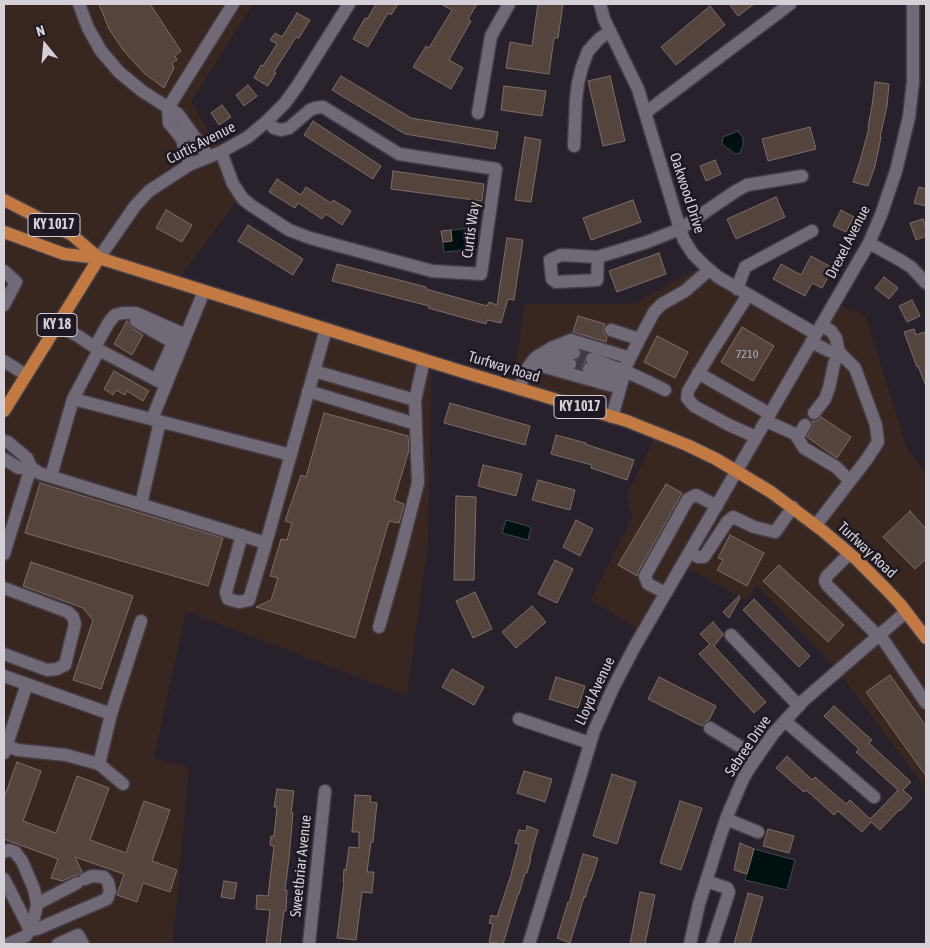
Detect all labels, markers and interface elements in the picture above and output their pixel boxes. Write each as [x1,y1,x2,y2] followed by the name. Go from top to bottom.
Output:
[20,20,70,70] north arrow
[34,22,47,40] text: N
[164,118,238,168] street label: Curtis Avenue
[666,151,708,235] street label: Oakwood Drive
[458,201,484,259] street label: Curtis Way
[822,202,874,282] street label: Drexel Avenue
[28,214,80,236] road number: KY 1017
[37,314,77,336] road number: KY 18
[736,347,758,361] house number: 7210
[466,348,542,386] street label: Turfway Road
[554,396,606,418] road number: KY 1017
[834,518,900,582] street label: Turfway Road
[571,654,619,728] street label: Lloyd Avenue
[721,712,775,780] street label: Sebree Drive
[287,814,315,918] street label: Sweetbriar Avenue

